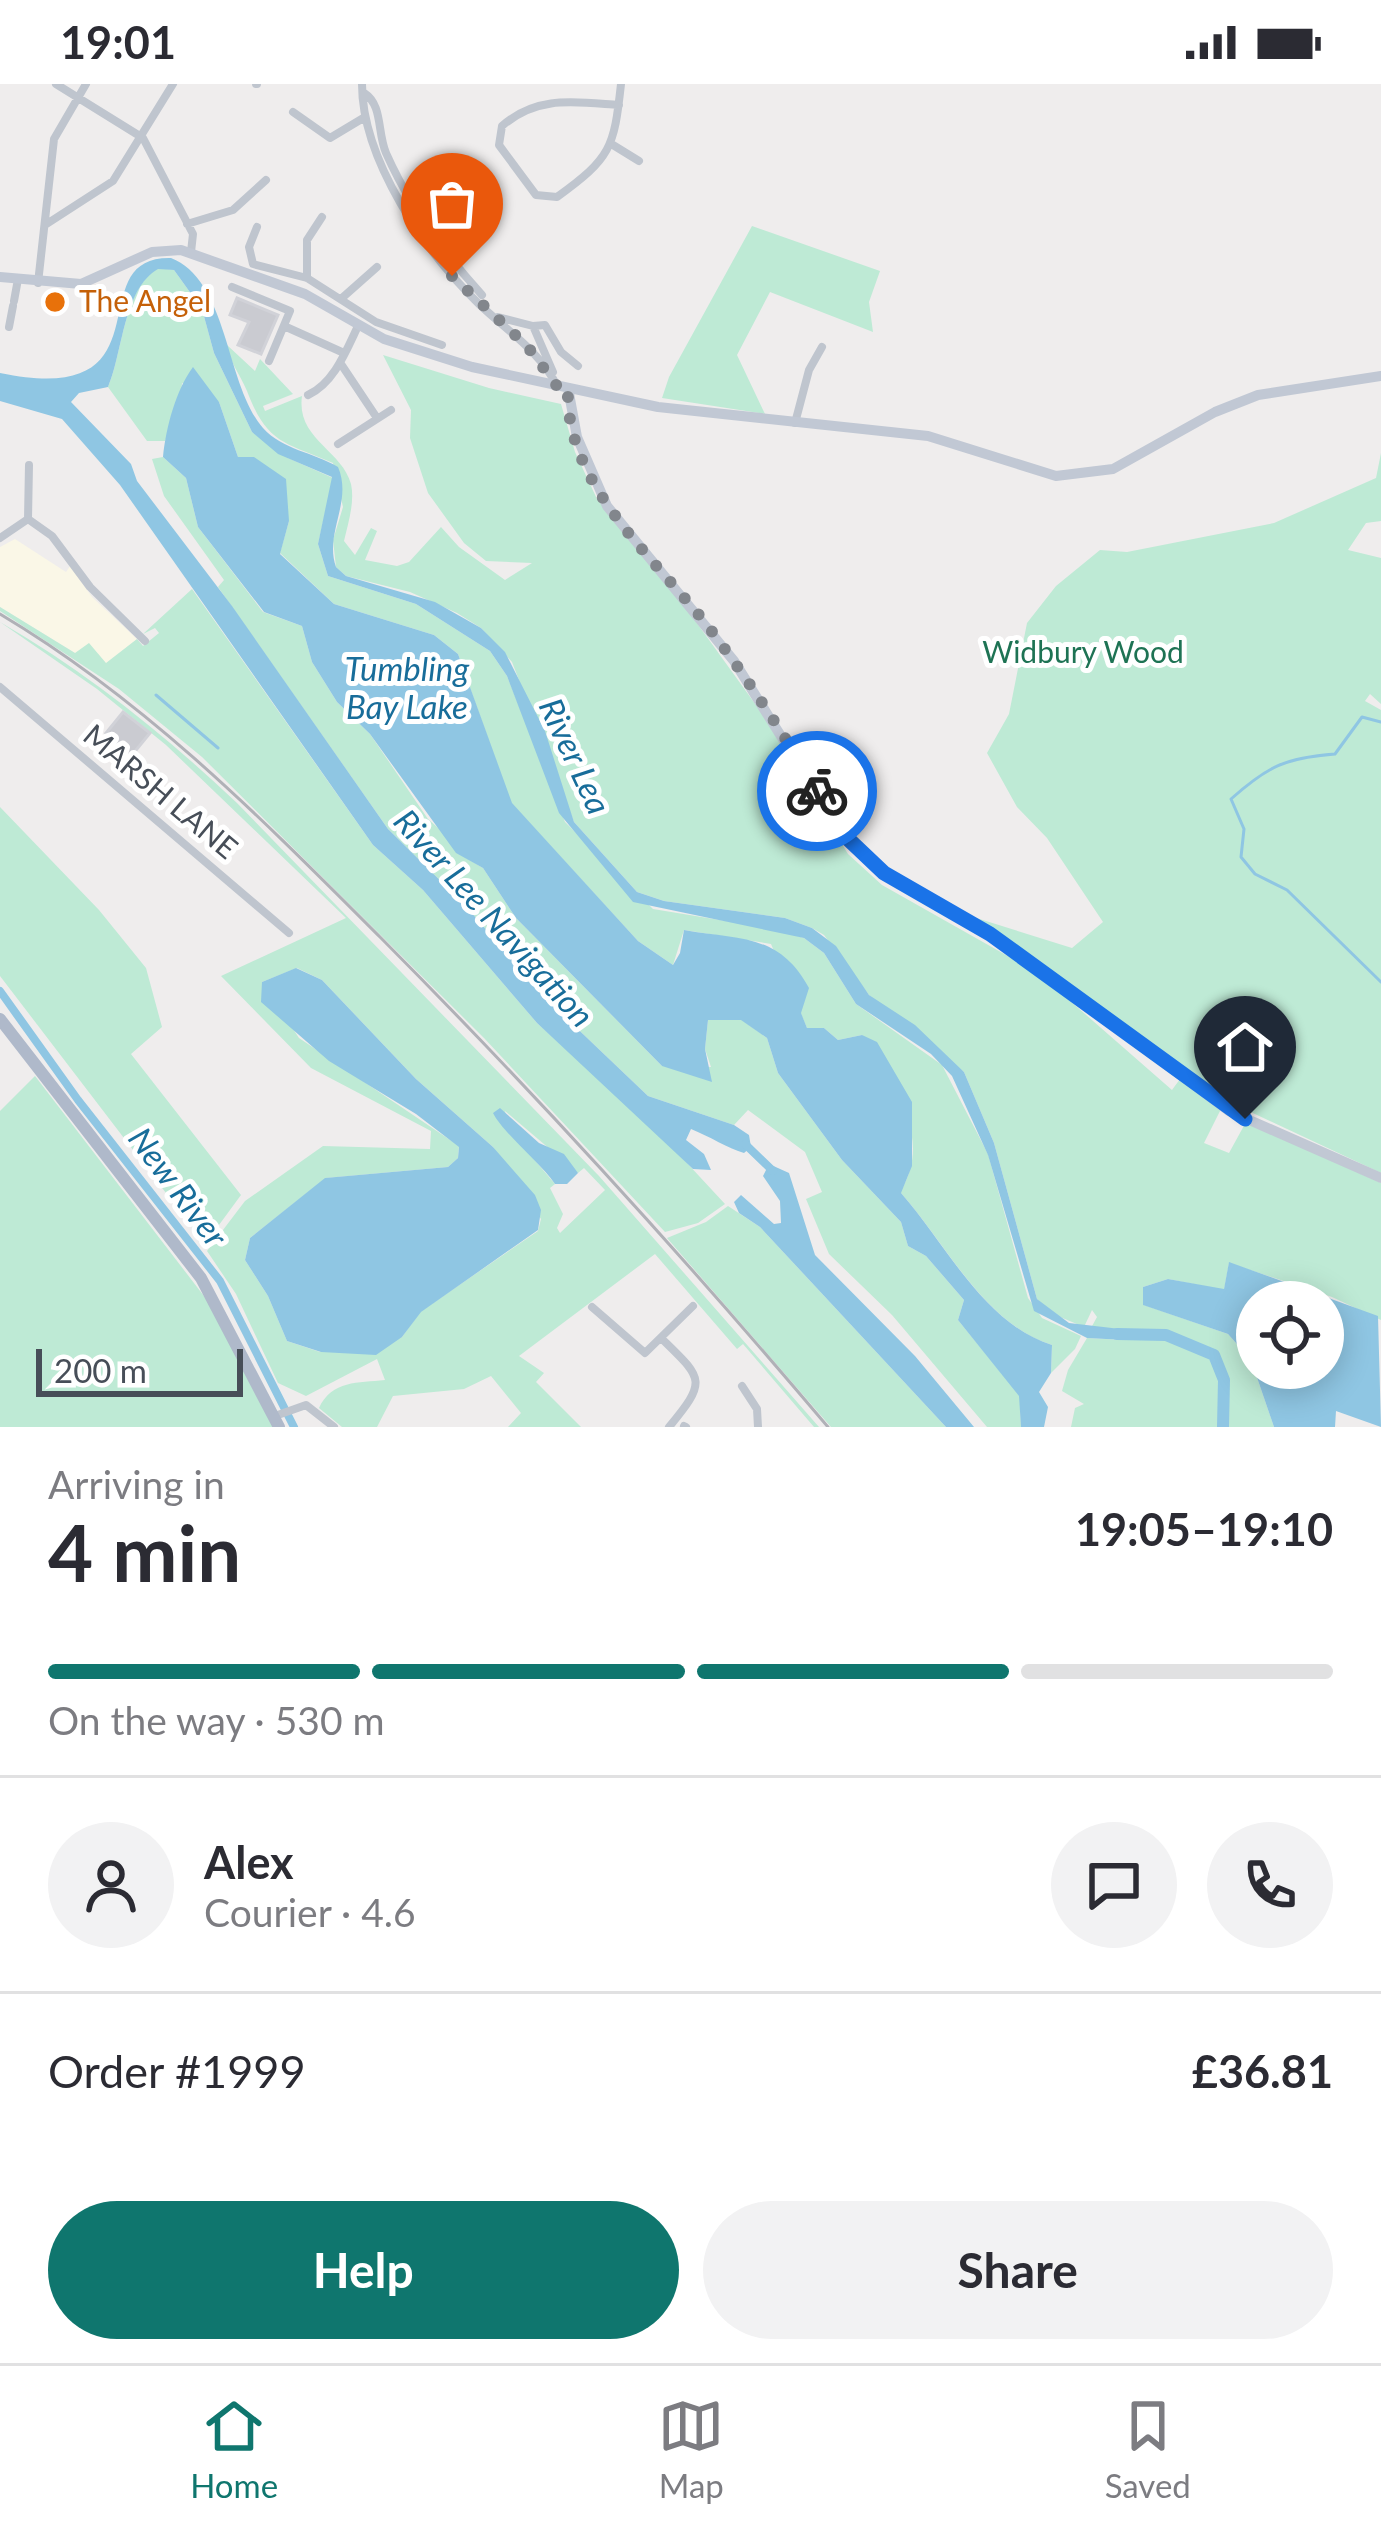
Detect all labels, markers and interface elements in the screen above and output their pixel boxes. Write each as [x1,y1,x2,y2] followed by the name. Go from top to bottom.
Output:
[60,15,176,69] text: 19:01
[401,153,503,276] pin
[419,171,485,237] icon: bag
[79,282,211,318] place label: The Angel
[42,289,68,315] marker: The Angel
[982,633,1184,669] park label: Widbury Wood
[345,648,470,726] water label: Tumbling Bay Lake
[532,691,620,820] water label: River Lea
[77,716,246,865] street label: MARSH LANE
[757,731,877,851] courier
[784,758,850,824] icon: bike
[387,800,603,1034] water label: River Lee Navigation
[1194,996,1296,1119] pin
[1212,1014,1278,1080] icon: home
[121,1119,237,1254] water label: New River
[1236,1281,1344,1389] map controls
[1236,1281,1344,1389] button: locate
[36,1343,243,1396] scale bar
[54,1350,147,1390] text: 200 m
[48,1461,225,1507] text: Arriving in
[1075,1502,1333,1556] text: 19:05–19:10
[48,1505,241,1599] text: 4 min
[48,1697,385,1743] text: On the way · 530 m
[48,1822,174,1948] button: person
[1051,1822,1177,1948] button: chat
[1207,1822,1333,1948] button: phone
[204,1835,294,1889] text: Alex
[204,1889,416,1935] text: Courier · 4.6
[48,2044,306,2098] text: Order #1999
[1192,2044,1333,2098] text: £36.81
[48,2201,679,2339] button: Help
[703,2201,1333,2339] button: Share
[190,2393,278,2505] tab: Home
[658,2393,724,2505] tab: Map
[1105,2393,1191,2505] tab: Saved

